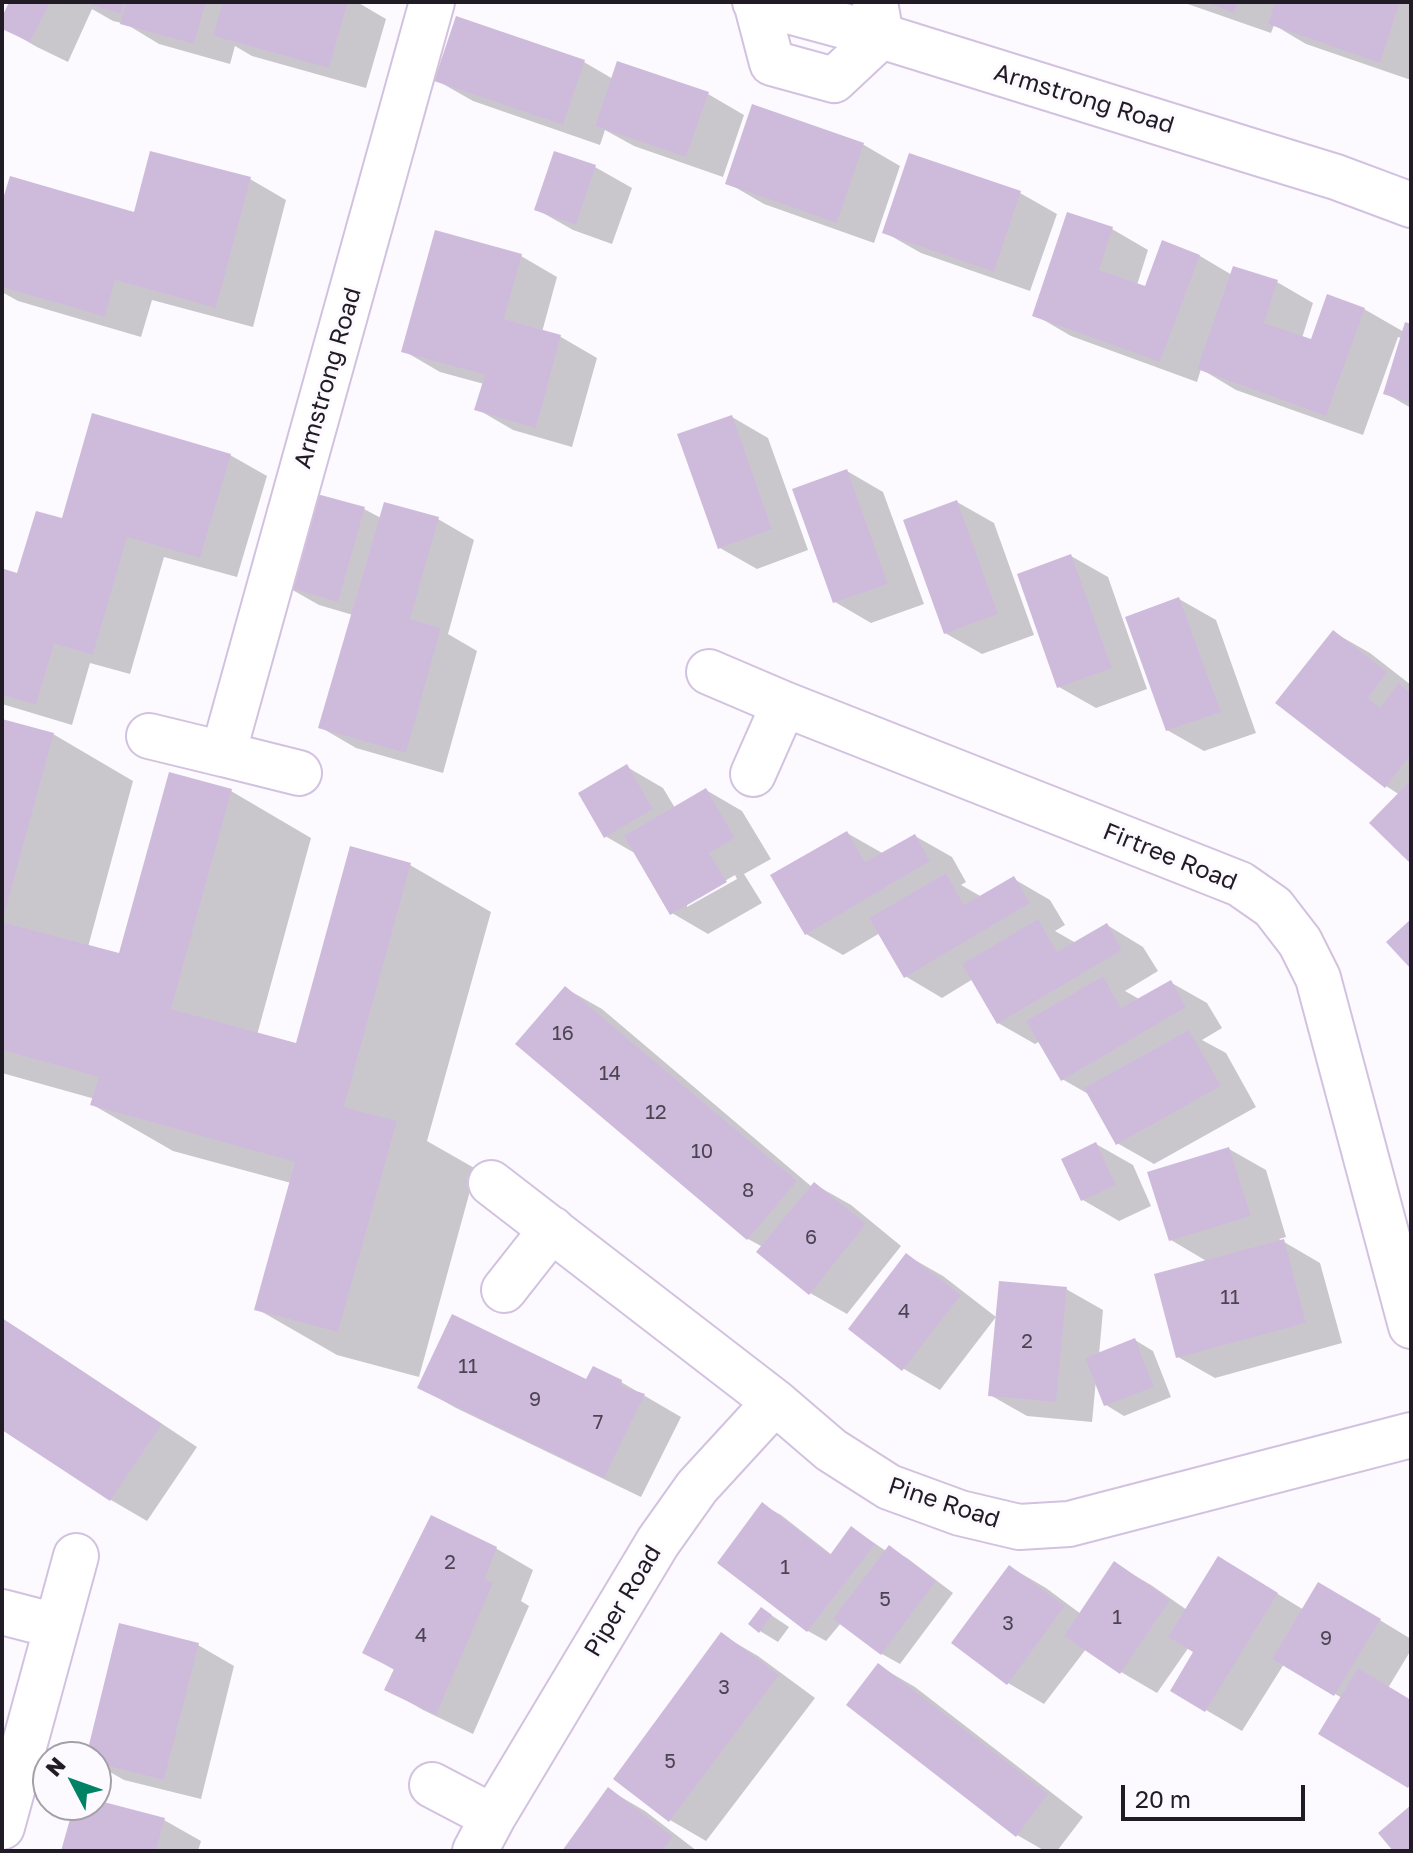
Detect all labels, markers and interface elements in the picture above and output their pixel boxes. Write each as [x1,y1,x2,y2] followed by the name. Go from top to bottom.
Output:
[990,58,1178,140] street label: Armstrong Road
[288,284,368,472] street label: Armstrong Road
[1099,817,1241,897] street label: Firtree Road
[552,1022,574,1046] house number: 16
[599,1062,621,1086] house number: 14
[645,1101,667,1125] house number: 12
[691,1140,713,1164] house number: 10
[742,1179,754,1203] house number: 8
[805,1226,817,1250] house number: 6
[1220,1286,1240,1310] house number: 11
[898,1300,910,1324] house number: 4
[1021,1330,1033,1354] house number: 2
[458,1355,478,1379] house number: 11
[529,1388,541,1412] house number: 9
[593,1411,603,1435] house number: 7
[885,1471,1003,1535] street label: Pine Road
[578,1540,668,1662] street label: Piper Road
[444,1551,456,1575] house number: 2
[780,1556,790,1580] house number: 1
[879,1588,891,1612] house number: 5
[1112,1606,1122,1630] house number: 1
[1002,1612,1014,1636] house number: 3
[415,1624,427,1648] house number: 4
[1320,1627,1332,1651] house number: 9
[718,1676,730,1700] house number: 3
[32,1741,112,1821] north arrow
[664,1750,676,1774] house number: 5
[39,1751,71,1781] text: N
[1125,1769,1309,1819] scale bar
[1135,1784,1191,1813] text: 20 m

